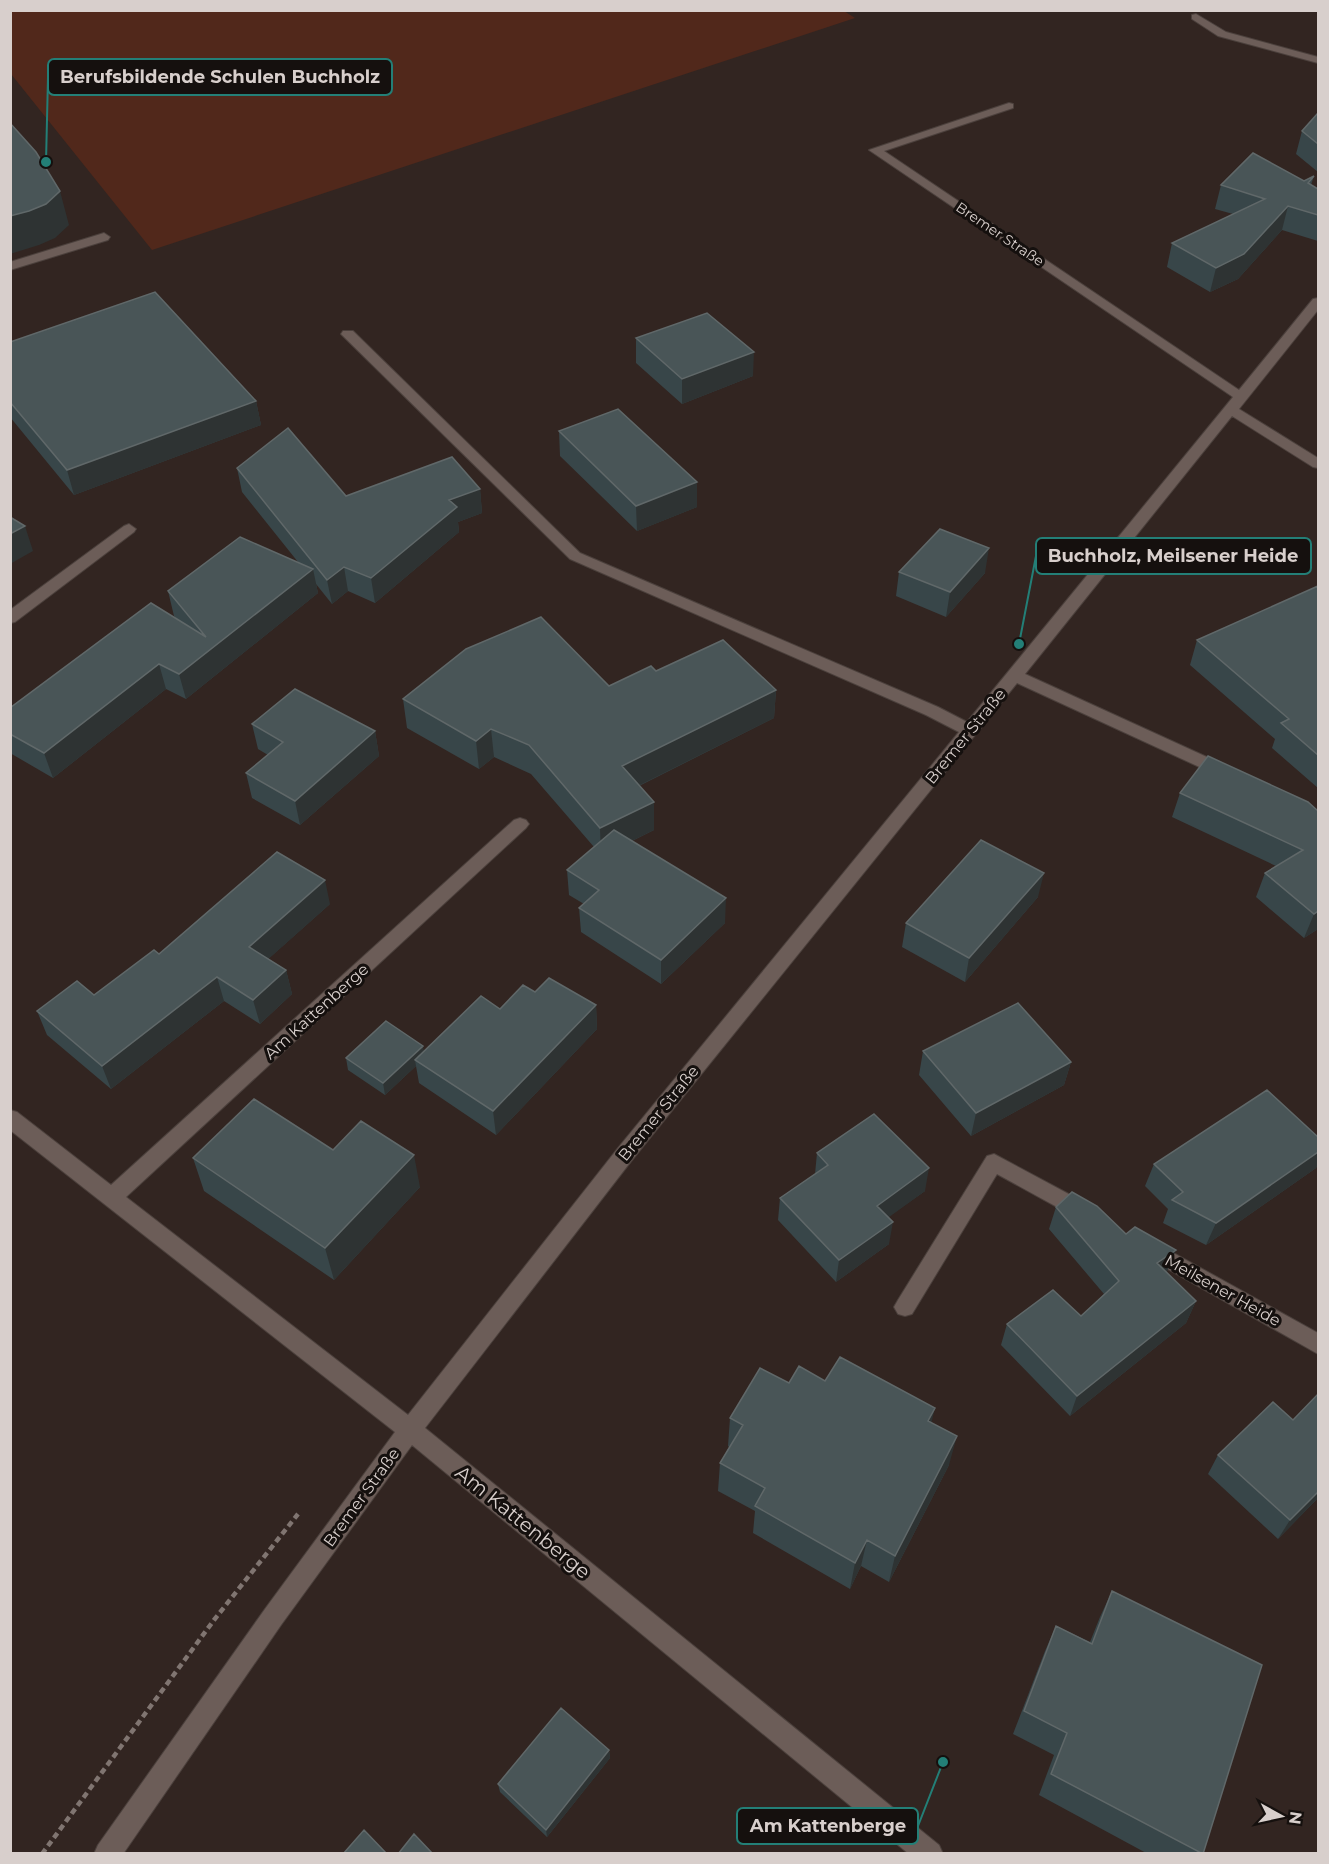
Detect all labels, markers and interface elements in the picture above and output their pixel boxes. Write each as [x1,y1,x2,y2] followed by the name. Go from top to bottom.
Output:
[48,59,392,95] callout: Berufsbildende Schulen Buchholz
[60,66,380,88] text: Berufsbildende Schulen Buchholz
[952,198,1048,270] street label: Bremer Straße
[1036,538,1311,574] callout: Buchholz, Meilsener Heide
[1048,545,1298,567] text: Buchholz, Meilsener Heide
[921,685,1010,788] street label: Bremer Straße
[260,960,372,1063] street label: Am Kattenberge
[614,1062,703,1165] street label: Bremer Straße
[1161,1251,1284,1330] street label: Meilsener Heide
[319,1444,404,1550] street label: Bremer Straße
[451,1460,595,1584] street label: Am Kattenberge
[1251,1786,1311,1846] north arrow
[737,1808,918,1844] callout: Am Kattenberge
[1285,1810,1306,1826] text: N
[749,1815,906,1837] text: Am Kattenberge

